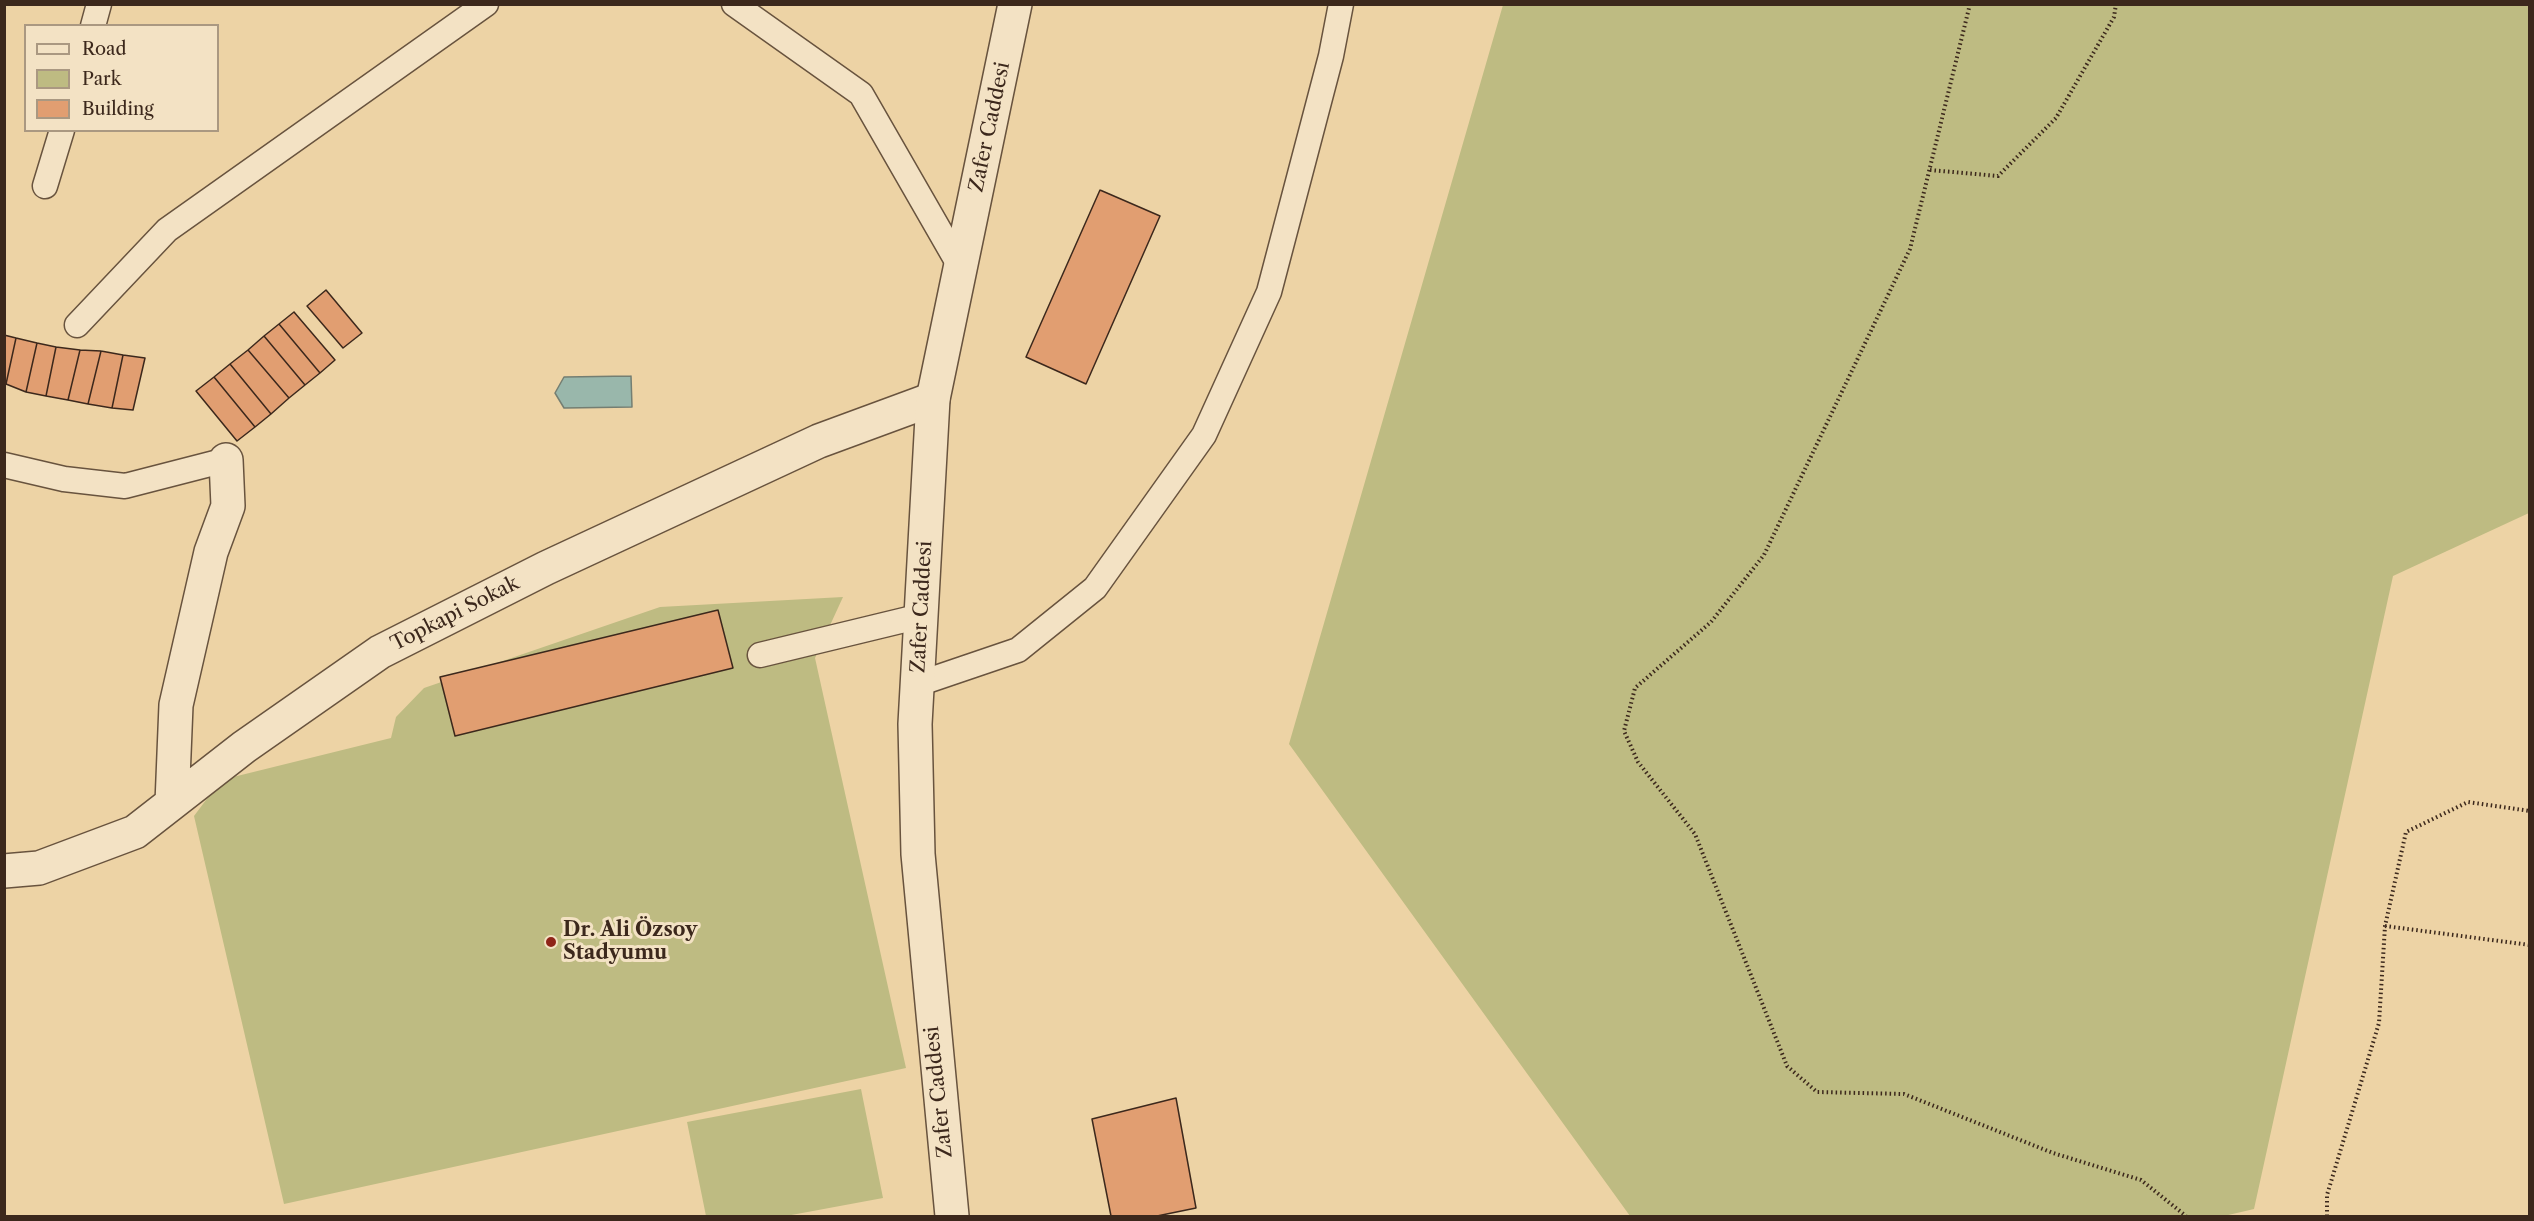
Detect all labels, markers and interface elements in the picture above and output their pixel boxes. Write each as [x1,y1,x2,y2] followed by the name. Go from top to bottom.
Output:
[24,24,219,132] legend
[82,38,127,60] text: Road
[965,60,1015,194] street label: Zafer Caddesi
[82,68,121,90] text: Park
[82,98,154,120] text: Building
[907,540,937,674] street label: Zafer Caddesi
[387,571,523,657] street label: Topkapi Sokak
[563,918,697,965] place label: Dr. Ali Özsoy Stadyumu
[544,935,558,949] marker: Dr. Ali Özsoy Stadyumu
[920,1025,958,1159] street label: Zafer Caddesi

